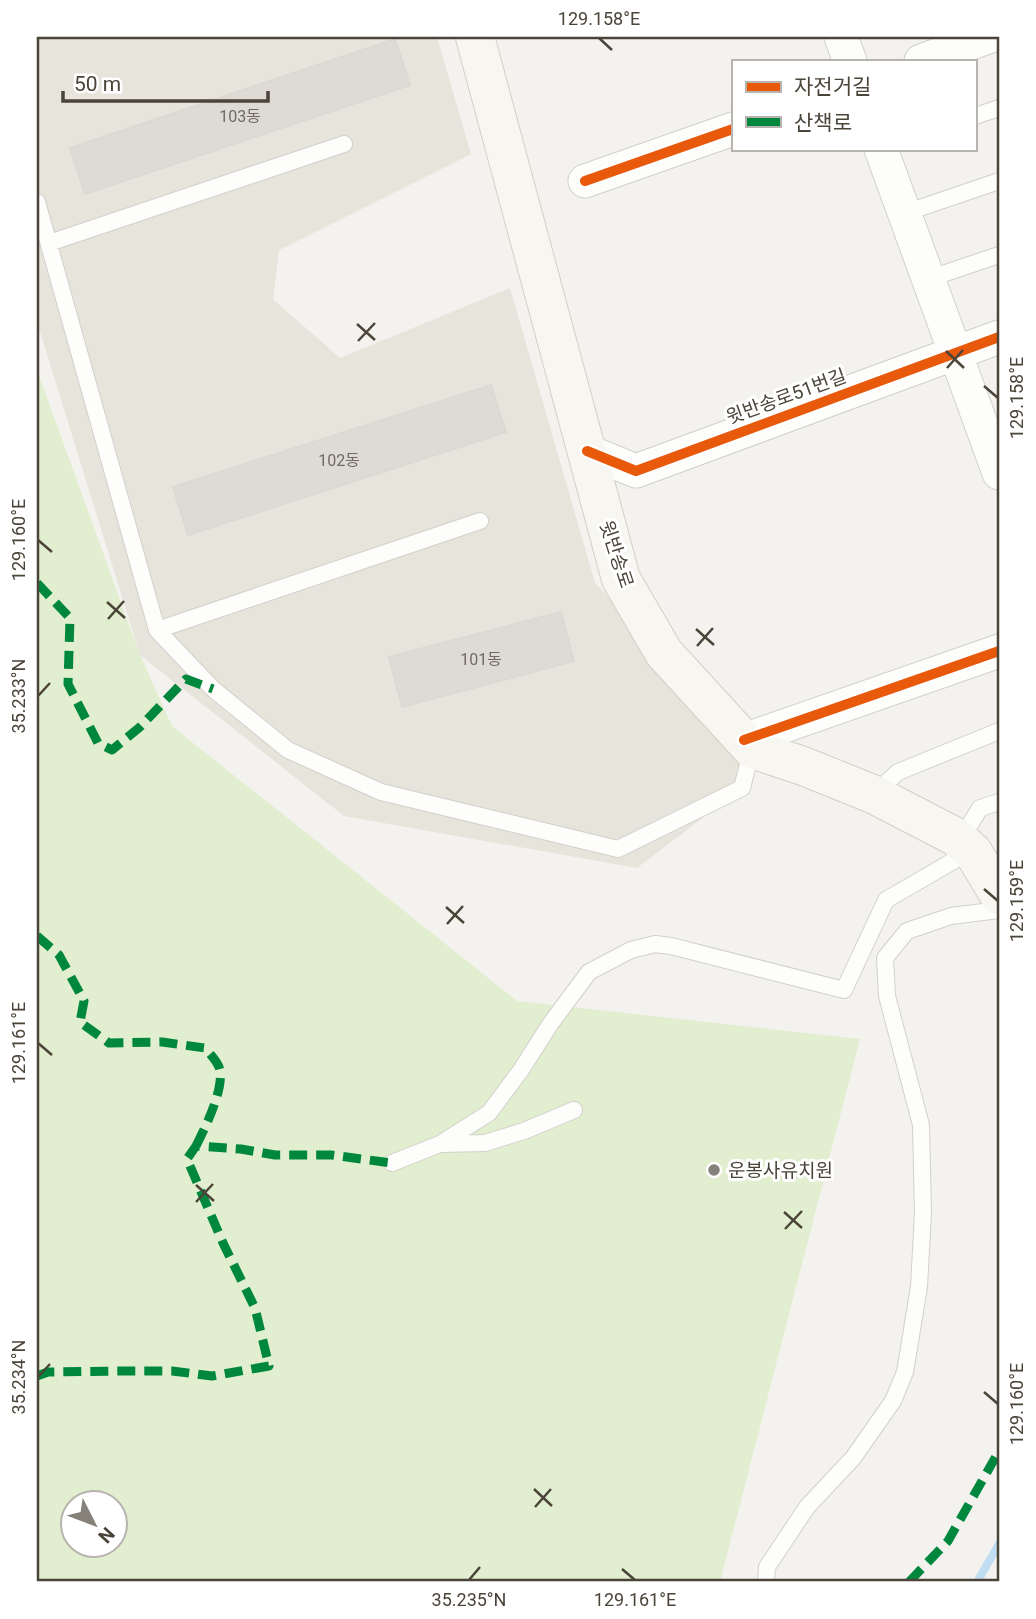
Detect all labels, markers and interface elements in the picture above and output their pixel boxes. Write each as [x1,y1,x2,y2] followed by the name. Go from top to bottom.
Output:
[558,8,640,29] text: 129.158°E
[63,60,268,104] scale bar
[732,60,976,150] legend
[74,72,121,96] text: 50 m
[794,75,871,99] text: 자전거길
[219,107,261,126] house number: 103동
[794,111,852,135] text: 산책로
[1006,357,1027,439] text: 129.158°E
[723,364,849,429] street label: 윗반송로51번길
[318,451,360,470] house number: 102동
[8,499,29,581] text: 129.160°E
[595,517,638,591] street label: 윗반송로
[460,650,502,669] house number: 101동
[8,659,29,733] text: 35.233°N
[1006,860,1027,942] text: 129.159°E
[8,1002,29,1084] text: 129.161°E
[728,1159,833,1182] place label: 운봉사유치원
[706,1162,722,1178] marker: 운봉사유치원
[8,1340,29,1414] text: 35.234°N
[1006,1363,1027,1445] text: 129.160°E
[60,1490,130,1560] north arrow
[93,1522,119,1548] text: N
[432,1589,506,1610] text: 35.235°N
[594,1589,676,1610] text: 129.161°E

